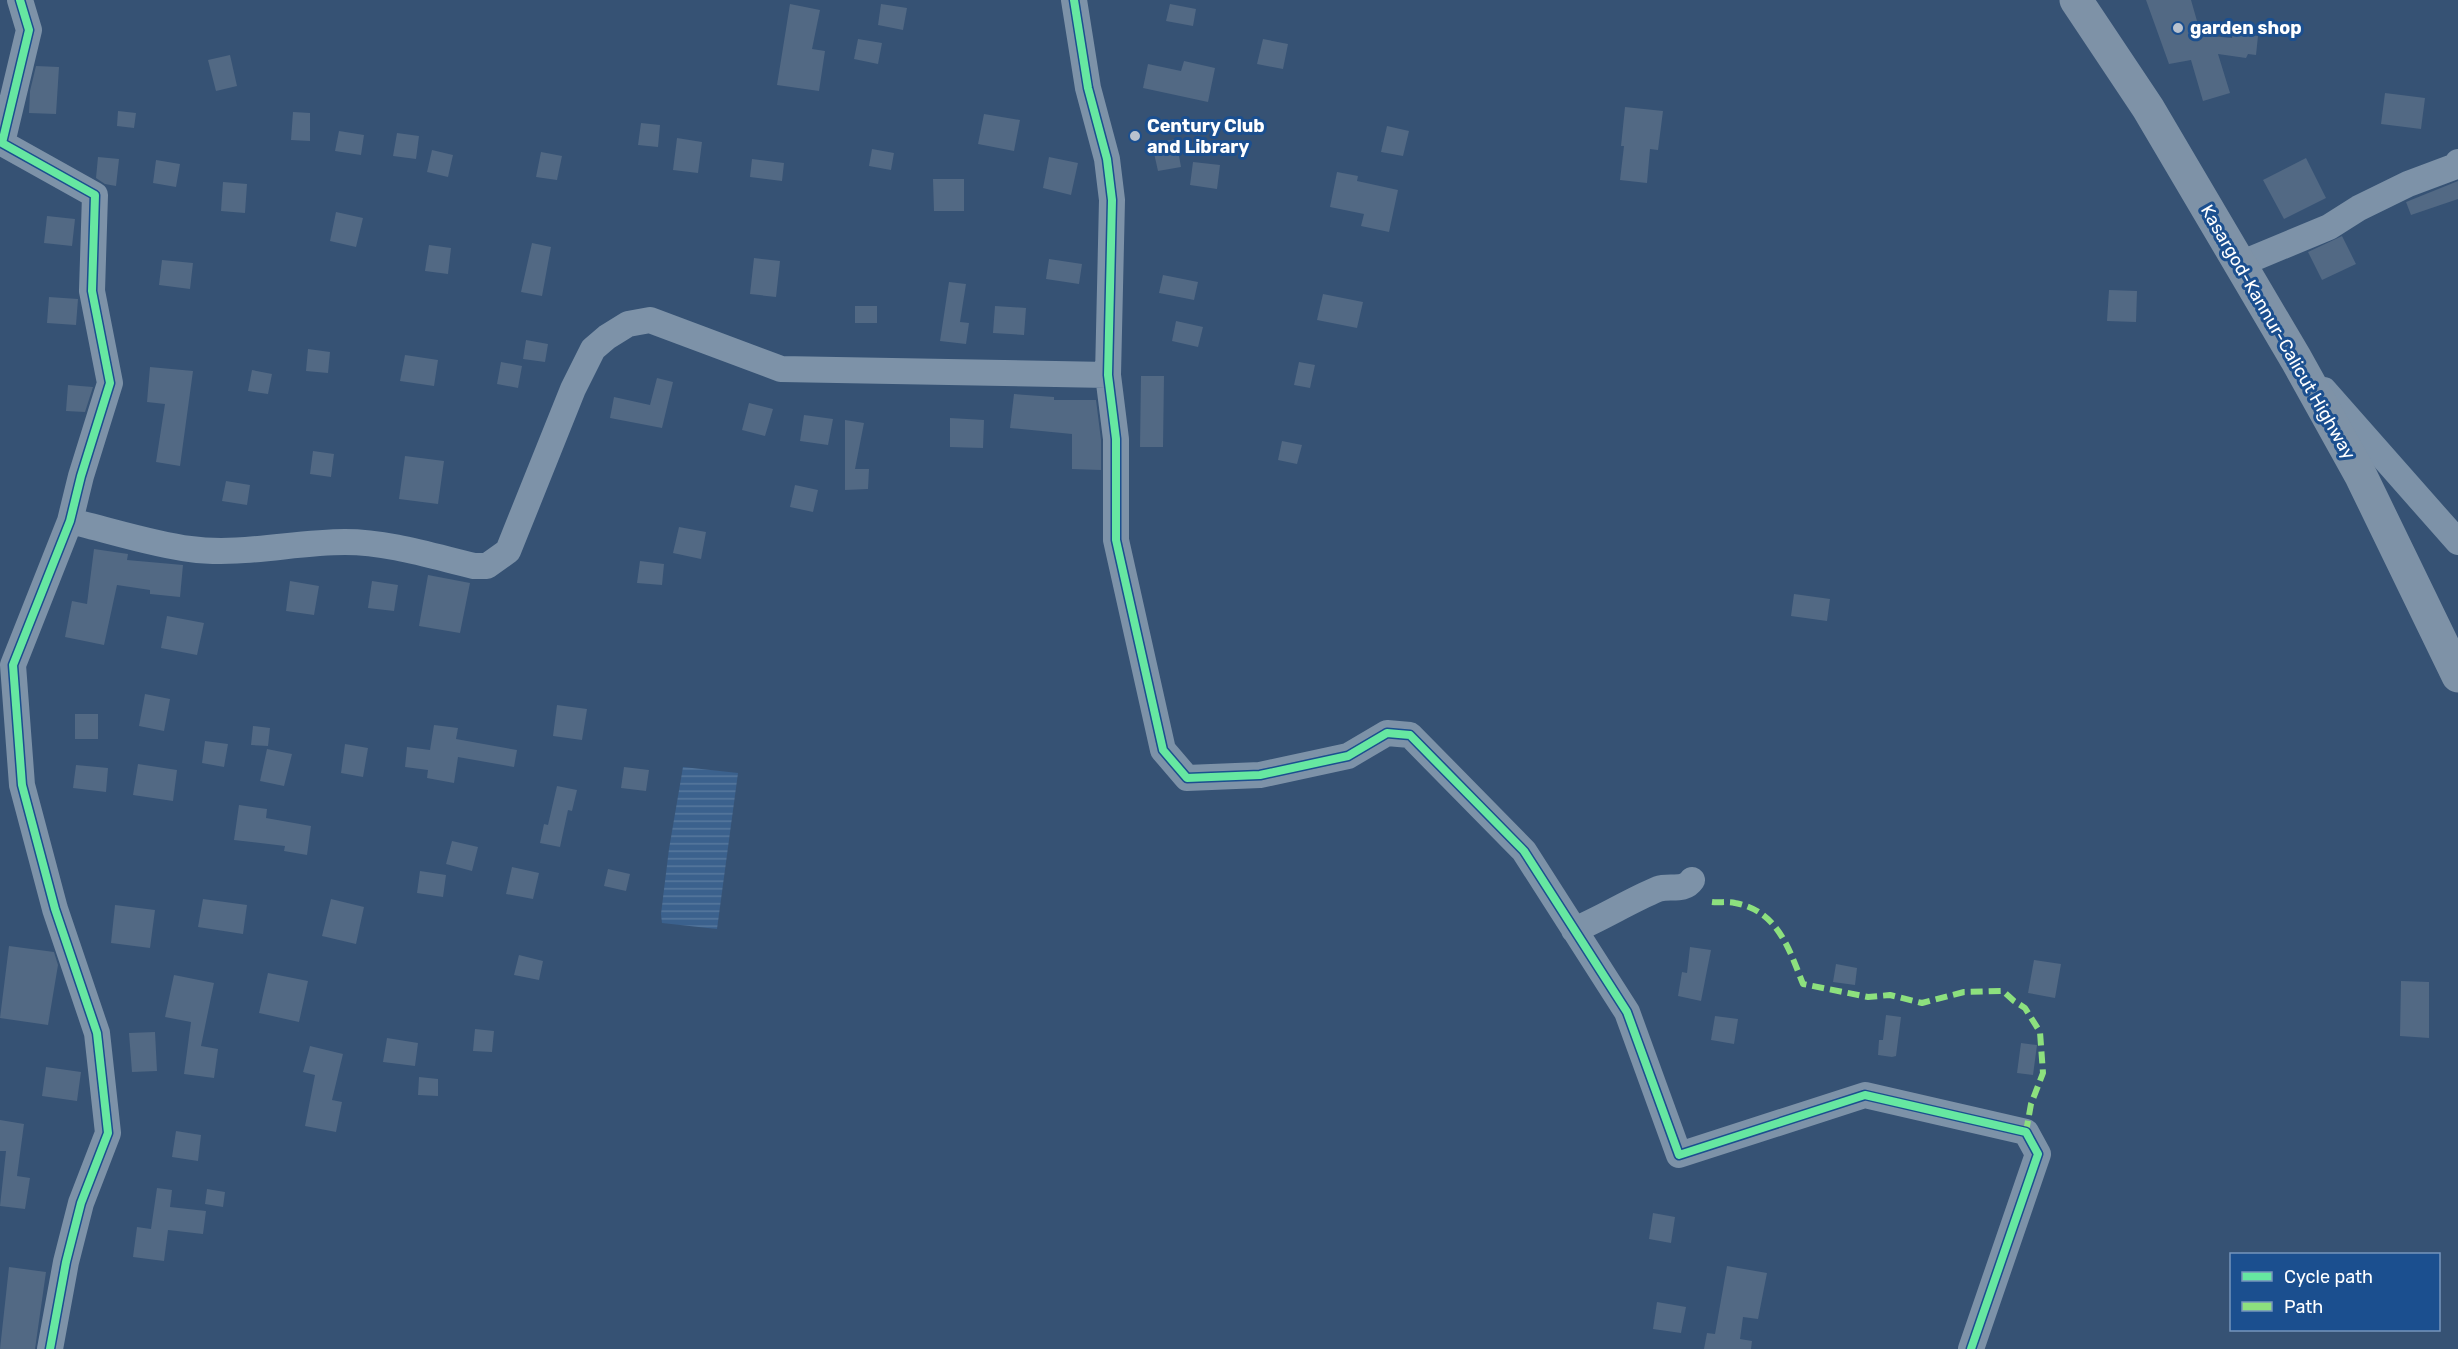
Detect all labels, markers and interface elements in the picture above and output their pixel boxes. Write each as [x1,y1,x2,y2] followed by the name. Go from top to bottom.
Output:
[2190,17,2302,39] place label: garden shop
[2171,21,2185,35] marker: garden shop
[1147,115,1265,158] place label: Century Club and Library
[1128,129,1142,143] marker: Century Club and Library
[2196,201,2360,463] street label: Kasargod-Kannur-Calicut Highway
[2230,1253,2440,1331] legend
[2284,1266,2373,1288] text: Cycle path
[2284,1296,2323,1318] text: Path

